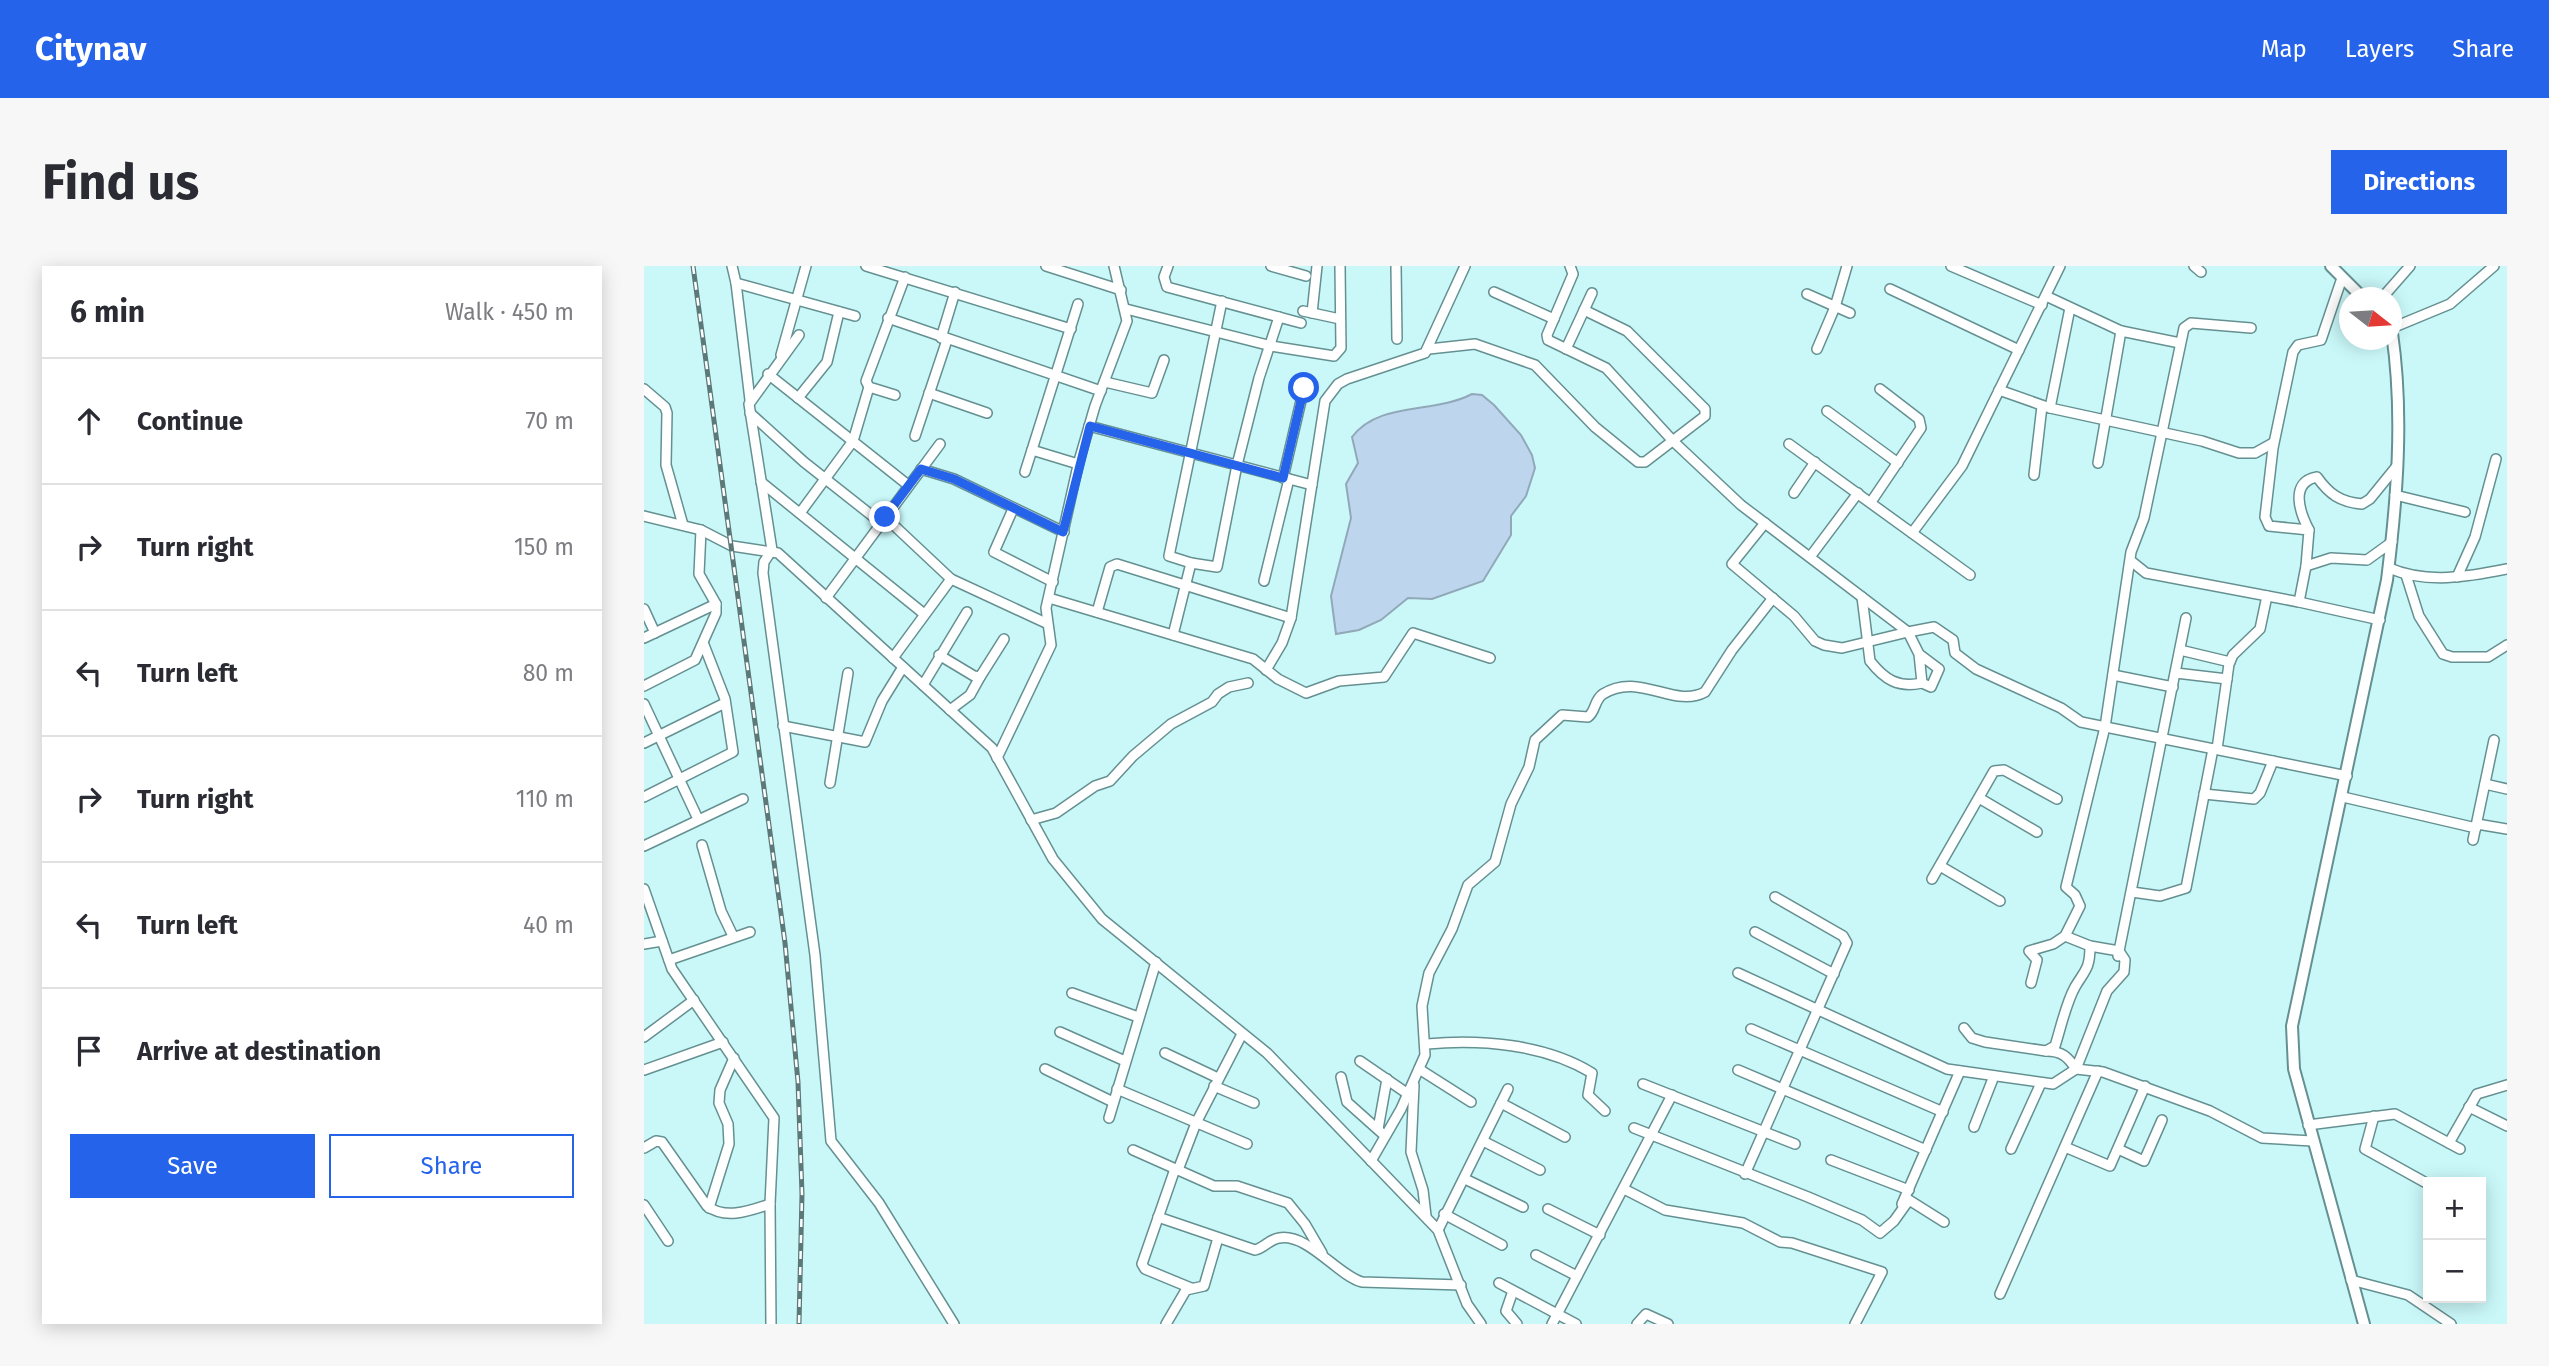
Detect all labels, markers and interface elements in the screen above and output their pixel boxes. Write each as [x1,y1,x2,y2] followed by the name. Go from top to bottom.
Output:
[35,29,147,69] text: Citynav
[2261,35,2307,63] text: Map
[2345,35,2414,63] text: Layers
[2452,35,2514,63] text: Share
[2331,150,2507,214] button: Directions
[42,153,199,212] text: Find us
[2339,287,2402,350] north arrow
[70,294,145,330] text: 6 min
[445,298,574,326] text: Walk · 450 m
[1288,372,1319,403] route start
[70,402,108,440] icon: ahead
[137,406,243,437] text: Continue
[525,407,574,435] text: 70 m
[869,501,900,532] route end
[70,528,108,566] icon: right
[137,532,254,563] text: Turn right
[514,533,574,561] text: 150 m
[70,654,108,692] icon: left
[137,658,238,689] text: Turn left
[523,659,574,687] text: 80 m
[70,780,108,818] icon: right
[137,784,254,815] text: Turn right
[516,785,574,813] text: 110 m
[70,906,108,944] icon: left
[137,910,238,941] text: Turn left
[523,911,574,939] text: 40 m
[70,1032,108,1070] icon: arrive
[137,1036,381,1067] text: Arrive at destination
[70,1134,315,1198] button: Save
[329,1134,574,1198] button: Share
[2423,1177,2486,1303] map controls
[2423,1177,2486,1240] button: +
[2423,1240,2486,1303] button: −

